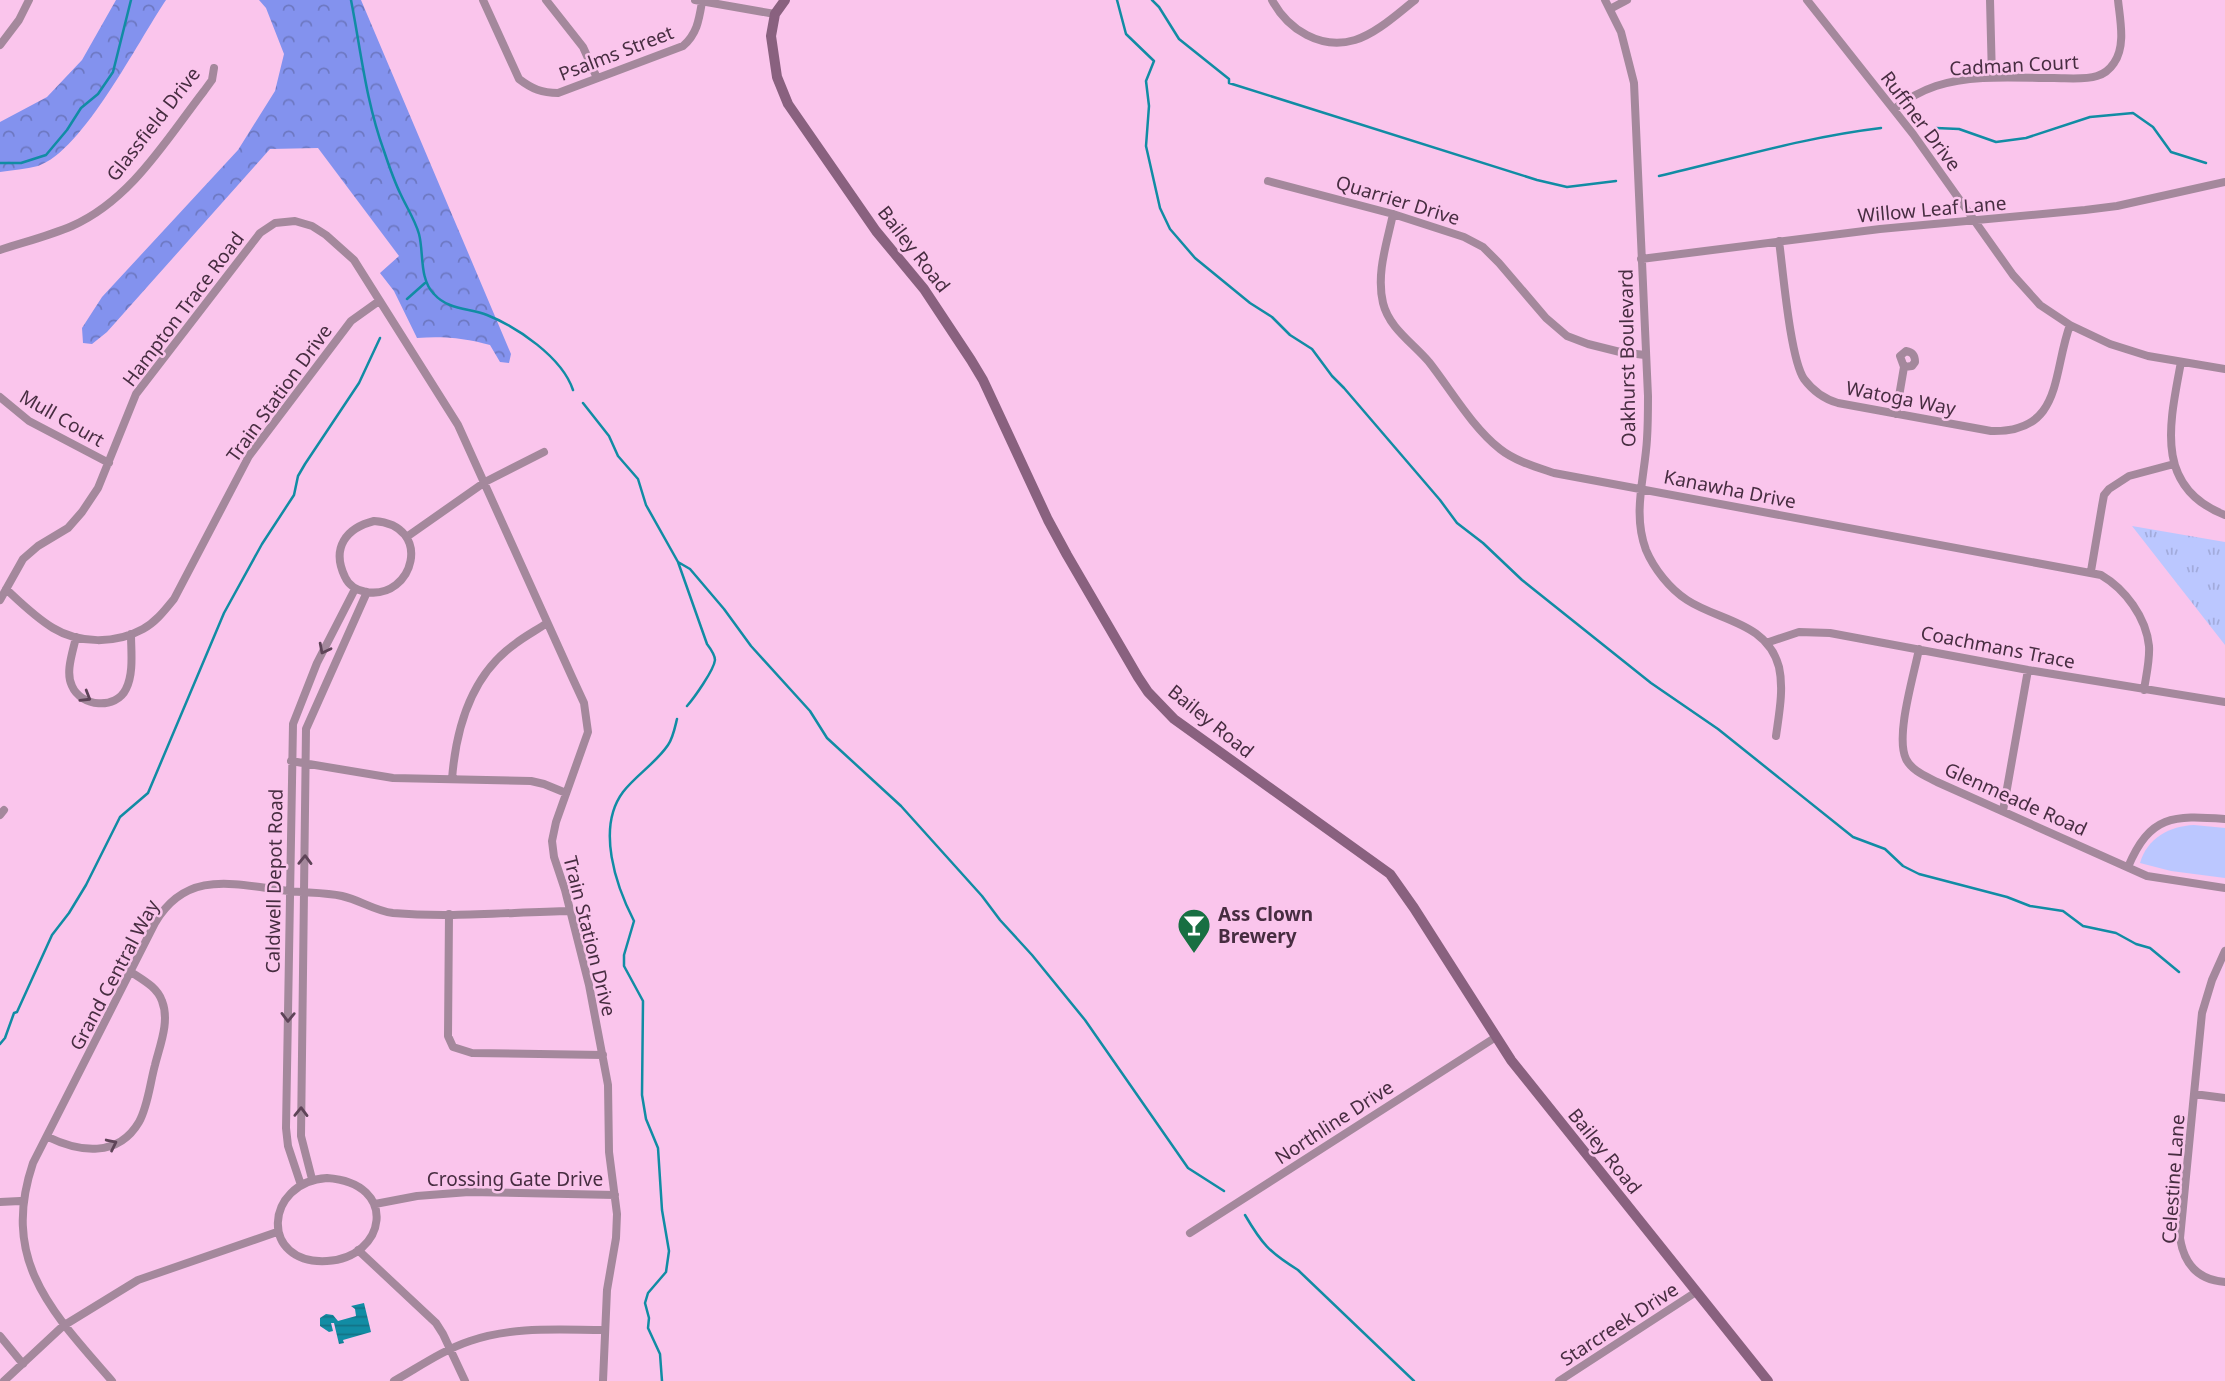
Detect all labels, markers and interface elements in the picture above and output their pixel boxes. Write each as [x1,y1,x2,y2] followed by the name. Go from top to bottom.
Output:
[555,19,677,87] street label: Psalms Street
[1949,49,2079,81] street label: Cadman Court
[100,62,206,186] street label: Glassfield Drive
[1875,66,1967,176] street label: Ruffner Drive
[1333,169,1463,231] street label: Quarrier Drive
[1857,190,2007,228] street label: Willow Leaf Lane
[872,200,956,298] street label: Bailey Road
[116,226,250,392] street label: Hampton Trace Road
[1612,269,1642,447] street label: Oakhurst Boulevard
[220,319,338,467] street label: Train Station Drive
[1844,375,1958,421] street label: Watoga Way
[15,383,109,453] street label: Mull Court
[1662,463,1798,515] street label: Kanawha Drive
[1919,619,2077,675] street label: Coachmans Trace
[319,642,332,655] one-way arrow
[1163,678,1259,764] street label: Bailey Road
[78,689,91,702] one-way arrow
[1941,756,2091,842] street label: Glenmeade Road
[259,788,289,974] street label: Caldwell Depot Road
[558,853,622,1019] street label: Train Station Drive
[297,854,313,865] one-way arrow
[63,895,165,1055] street label: Grand Central Way
[1218,901,1313,949] place label: Ass Clown Brewery
[1175,906,1213,955] bar icon: Ass Clown Brewery
[280,1013,296,1023] one-way arrow
[1270,1074,1398,1170] street label: Northline Drive
[1562,1103,1648,1199] street label: Bailey Road
[294,1106,309,1117] one-way arrow
[2156,1113,2190,1245] street label: Celestine Lane
[105,1138,117,1152] one-way arrow
[427,1166,603,1192] street label: Crossing Gate Drive
[1555,1276,1683,1372] street label: Starcreek Drive

